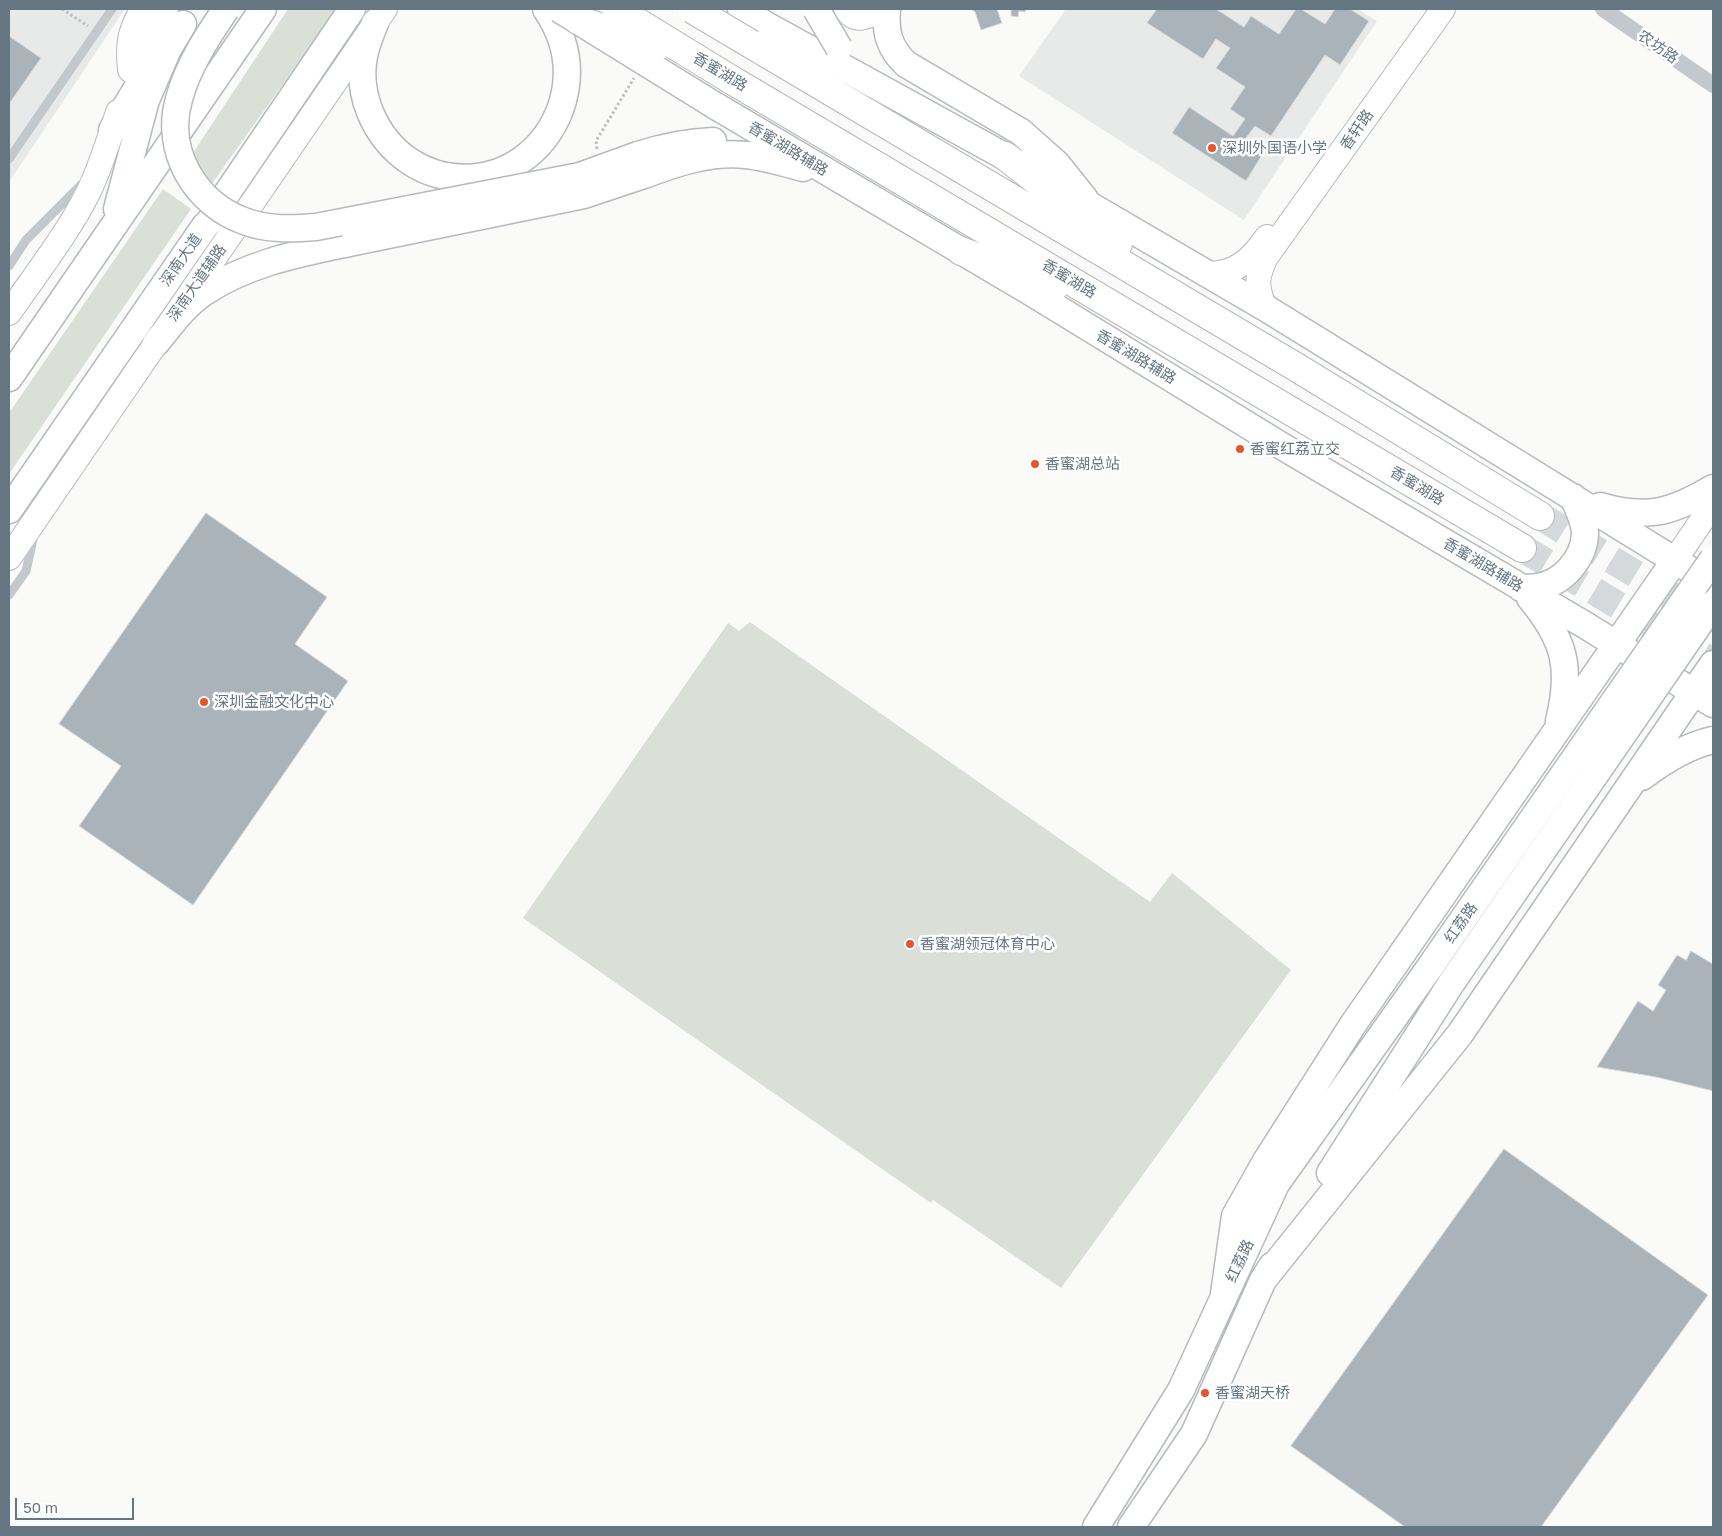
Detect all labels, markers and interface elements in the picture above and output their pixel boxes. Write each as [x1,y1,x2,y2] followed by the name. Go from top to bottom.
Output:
[1634,27,1682,67] street label: 农坊路
[690,49,750,95] street label: 香蜜湖路
[1337,106,1377,154] street label: 香轩路
[745,118,831,180] street label: 香蜜湖路辅路
[1222,139,1327,157] place label: 深圳外国语小学
[1206,142,1218,154] marker: 深圳外国语小学
[156,230,206,290] street label: 深南大道
[164,241,230,325] street label: 深南大道辅路
[1039,256,1099,302] street label: 香蜜湖路
[1093,326,1179,388] street label: 香蜜湖路辅路
[1250,440,1340,458] place label: 香蜜红荔立交
[1234,443,1246,455] marker: 香蜜红荔立交
[1045,455,1120,473] place label: 香蜜湖总站
[1029,458,1041,470] marker: 香蜜湖总站
[1387,463,1447,509] street label: 香蜜湖路
[1440,534,1526,596] street label: 香蜜湖路辅路
[214,693,334,711] place label: 深圳金融文化中心
[198,696,210,708] marker: 深圳金融文化中心
[1441,899,1481,947] street label: 红荔路
[920,935,1055,953] place label: 香蜜湖领冠体育中心
[904,938,916,950] marker: 香蜜湖领冠体育中心
[1222,1237,1258,1285] street label: 红荔路
[1215,1384,1290,1402] place label: 香蜜湖天桥
[1199,1387,1211,1399] marker: 香蜜湖天桥
[18,1488,136,1520] scale bar
[23,1498,58,1516] text: 50 m

